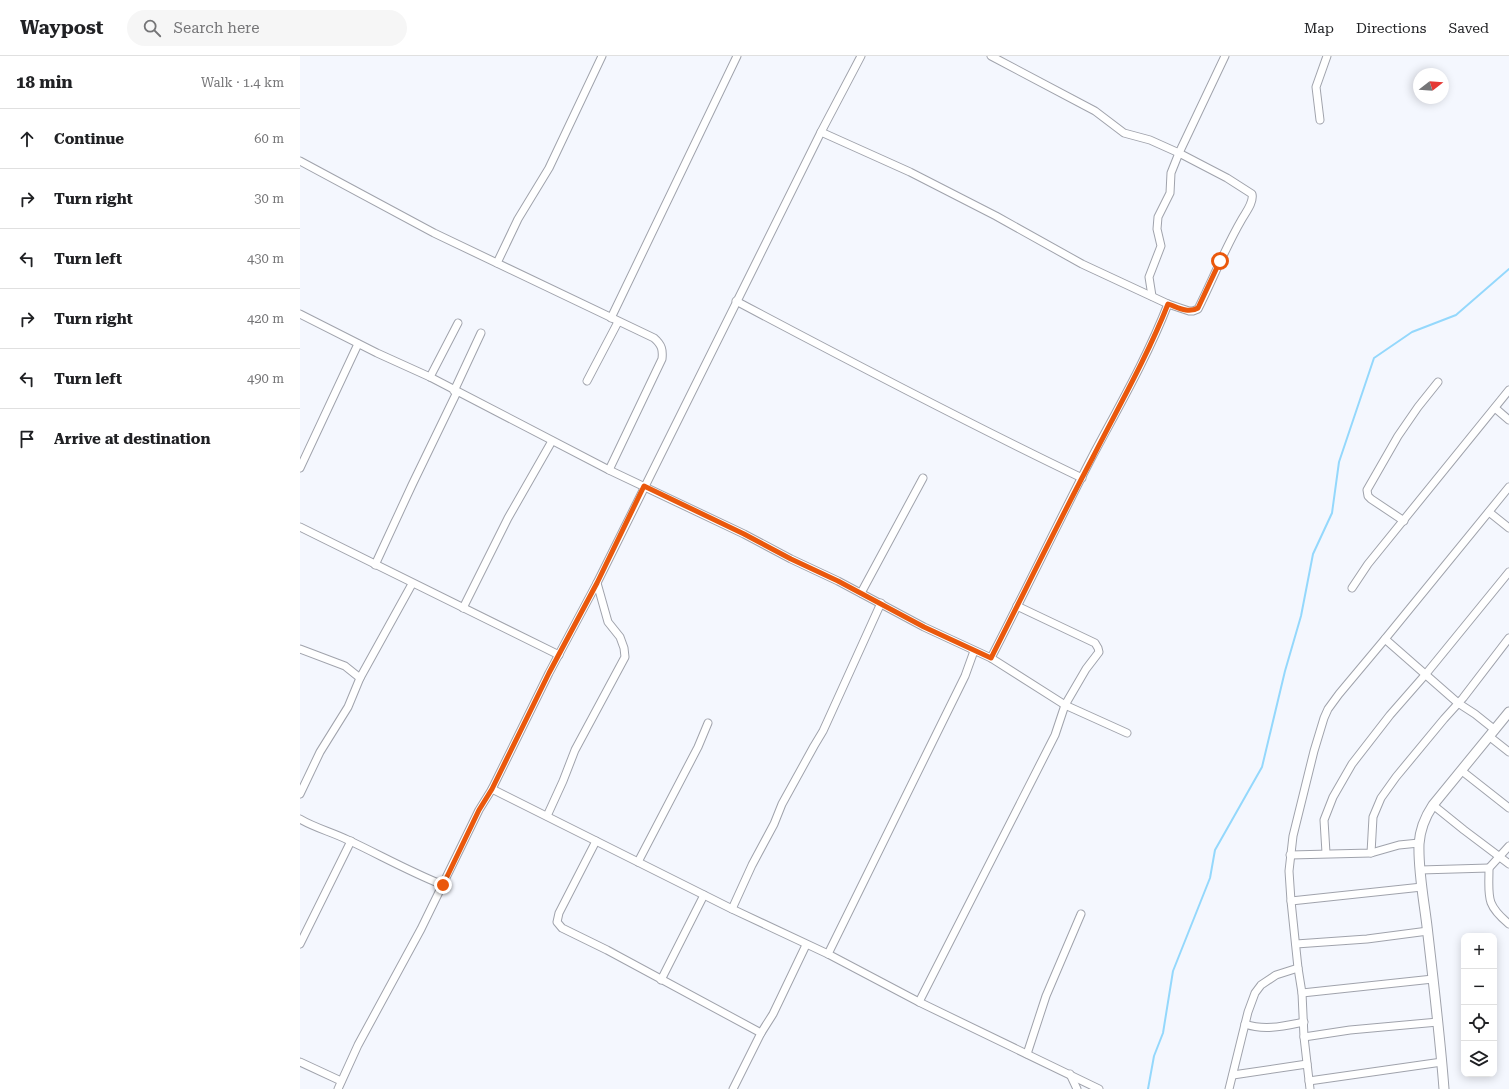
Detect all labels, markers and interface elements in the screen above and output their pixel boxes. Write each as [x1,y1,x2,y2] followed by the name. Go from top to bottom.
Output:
[127,10,407,46] search box
[20,16,103,39] text: Waypost
[141,17,163,39] icon: search
[173,19,259,37] text: Search here
[1304,20,1334,36] text: Map
[1356,20,1426,36] text: Directions
[1448,20,1489,36] text: Saved
[1413,68,1449,104] north arrow
[16,72,73,92] text: 18 min
[201,75,284,90] text: Walk · 1.4 km
[16,128,38,150] icon: ahead
[54,130,124,148] text: Continue
[254,131,284,146] text: 60 m
[16,188,38,210] icon: right
[54,190,133,208] text: Turn right
[254,191,284,206] text: 30 m
[16,248,38,270] icon: left
[54,250,122,268] text: Turn left
[247,251,284,266] text: 430 m
[1211,252,1229,270] route start
[16,308,38,330] icon: right
[54,310,133,328] text: Turn right
[247,311,284,326] text: 420 m
[16,368,38,390] icon: left
[54,370,122,388] text: Turn left
[247,371,284,386] text: 490 m
[16,428,38,450] icon: arrive
[54,430,210,448] text: Arrive at destination
[434,876,452,894] route end
[1461,933,1497,1077] map controls
[1461,933,1497,969] button: +
[1461,969,1497,1005] button: −
[1461,1005,1497,1041] button: locate
[1461,1041,1497,1077] button: layers

